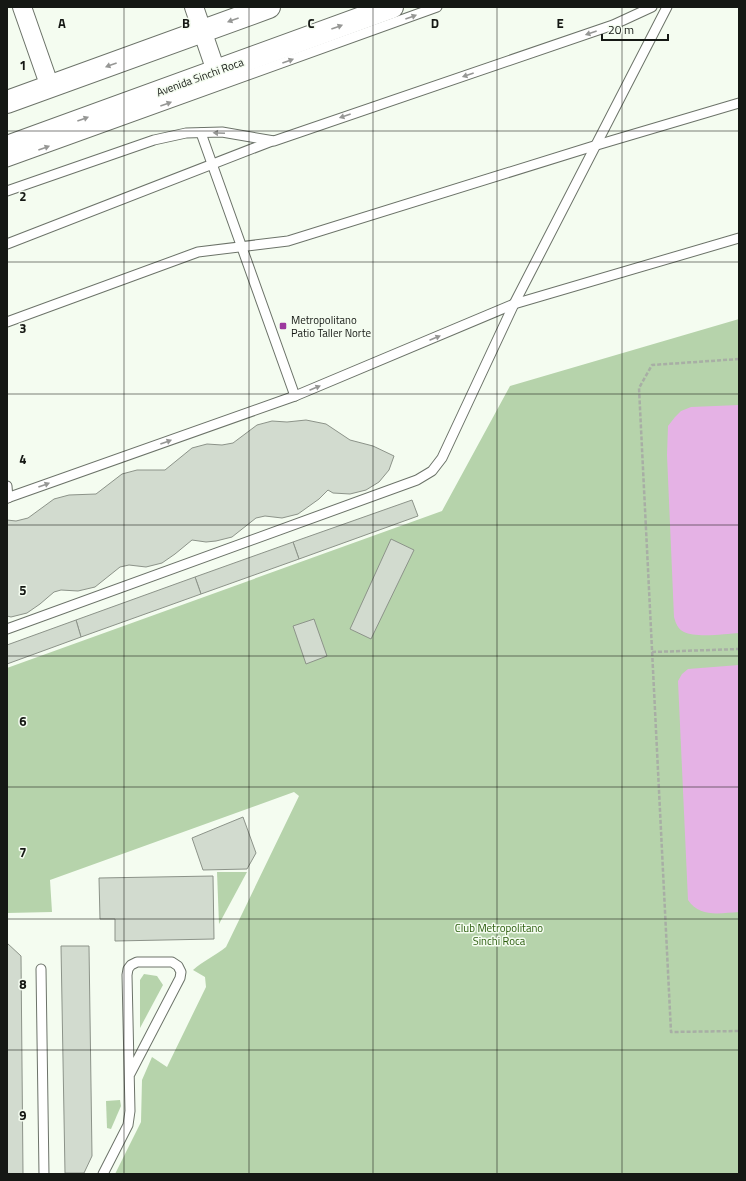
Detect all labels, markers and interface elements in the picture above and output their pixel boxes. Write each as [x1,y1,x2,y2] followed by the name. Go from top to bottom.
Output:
[58,13,66,33] text: A
[182,13,190,33] text: B
[307,13,315,33] text: C
[405,13,417,19] one-way arrow
[431,13,439,33] text: D
[556,13,564,33] text: E
[602,16,668,42] scale bar
[226,18,238,24] one-way arrow
[608,20,634,39] text: 20 m
[331,24,343,30] one-way arrow
[584,30,596,36] one-way arrow
[154,54,246,100] street label: Avenida Sinchi Roca
[19,55,27,75] text: 1
[283,57,295,63] one-way arrow
[104,62,116,68] one-way arrow
[461,72,473,78] one-way arrow
[160,101,172,107] one-way arrow
[338,114,350,120] one-way arrow
[78,116,90,122] one-way arrow
[212,130,225,136] one-way arrow
[38,145,50,151] one-way arrow
[19,186,27,206] text: 2
[291,312,372,341] place label: Metropolitano Patio Taller Norte
[19,318,27,338] text: 3
[278,321,288,331] marker: Metropolitano Patio Taller Norte
[429,334,441,340] one-way arrow
[309,384,321,390] one-way arrow
[161,438,173,444] one-way arrow
[19,449,27,469] text: 4
[38,482,50,488] one-way arrow
[19,580,27,600] text: 5
[19,711,27,731] text: 6
[19,842,27,862] text: 7
[455,920,543,949] park label: Club Metropolitano Sinchi Roca
[19,974,27,994] text: 8
[19,1105,27,1125] text: 9

